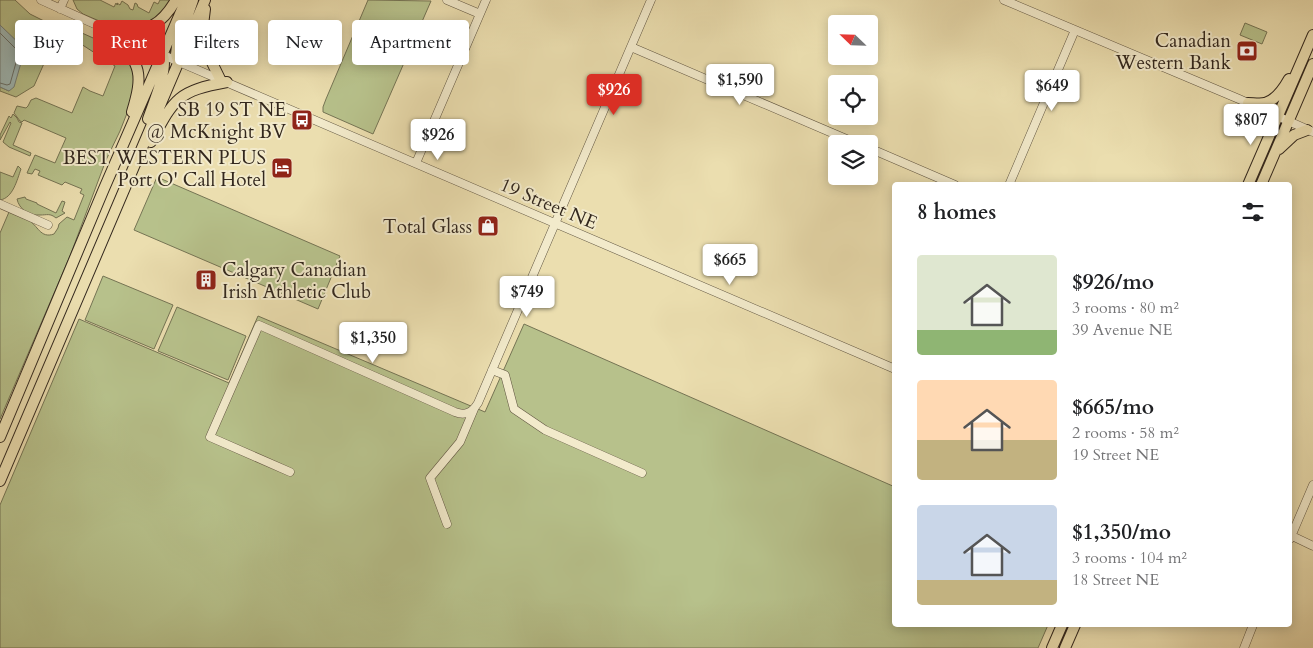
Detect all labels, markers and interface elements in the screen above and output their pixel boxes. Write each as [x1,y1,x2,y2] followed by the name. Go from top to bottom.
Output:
[828,15,878,65] north arrow
[828,15,878,185] map controls
[15,20,83,65] chip: Buy
[93,20,165,65] chip: Rent
[175,20,258,65] chip: Filters
[268,20,342,65] chip: New
[352,20,469,65] chip: Apartment
[1114,28,1232,76] place label: Canadian Western Bank
[1235,39,1259,63] bank icon: Canadian Western Bank
[699,64,781,106] pin: $1,590
[717,69,763,91] text: $1,590
[1022,70,1082,112] pin: $649
[584,74,644,116] pin: $926
[828,75,878,125] button: locate
[1036,75,1068,97] text: $649
[598,79,630,101] text: $926
[147,97,286,145] place label: SB 19 ST NE @ McKnight BV
[1221,104,1281,146] pin: $807
[290,108,314,132] bus stop icon: SB 19 ST NE @ McKnight BV
[1235,109,1267,131] text: $807
[408,119,468,161] pin: $926
[422,124,454,146] text: $926
[828,135,878,185] button: layers
[63,145,266,193] place label: BEST WESTERN PLUS Port O' Call Hotel
[270,156,294,180] hotel icon: BEST WESTERN PLUS Port O' Call Hotel
[496,172,601,236] street label: 19 Street NE
[917,198,996,227] text: 8 homes
[1239,198,1267,226] icon: filters
[383,214,472,240] place label: Total Glass
[476,214,500,238] shop icon: Total Glass
[700,244,760,286] pin: $665
[714,249,746,271] text: $665
[222,257,371,305] place label: Calgary Canadian Irish Athletic Club
[194,268,218,292] building icon: Calgary Canadian Irish Athletic Club
[1072,268,1154,297] text: $926/mo
[957,275,1017,335] icon: home
[497,276,557,318] pin: $749
[511,281,543,303] text: $749
[1072,297,1179,319] text: 3 rooms · 80 m²
[1072,319,1172,341] text: 39 Avenue NE
[332,322,414,364] pin: $1,350
[350,327,396,349] text: $1,350
[1072,393,1154,422] text: $665/mo
[957,400,1017,460] icon: home
[1072,422,1179,444] text: 2 rooms · 58 m²
[1072,444,1159,466] text: 19 Street NE
[1072,518,1171,547] text: $1,350/mo
[957,525,1017,585] icon: home
[1072,547,1187,569] text: 3 rooms · 104 m²
[1072,569,1159,591] text: 18 Street NE

